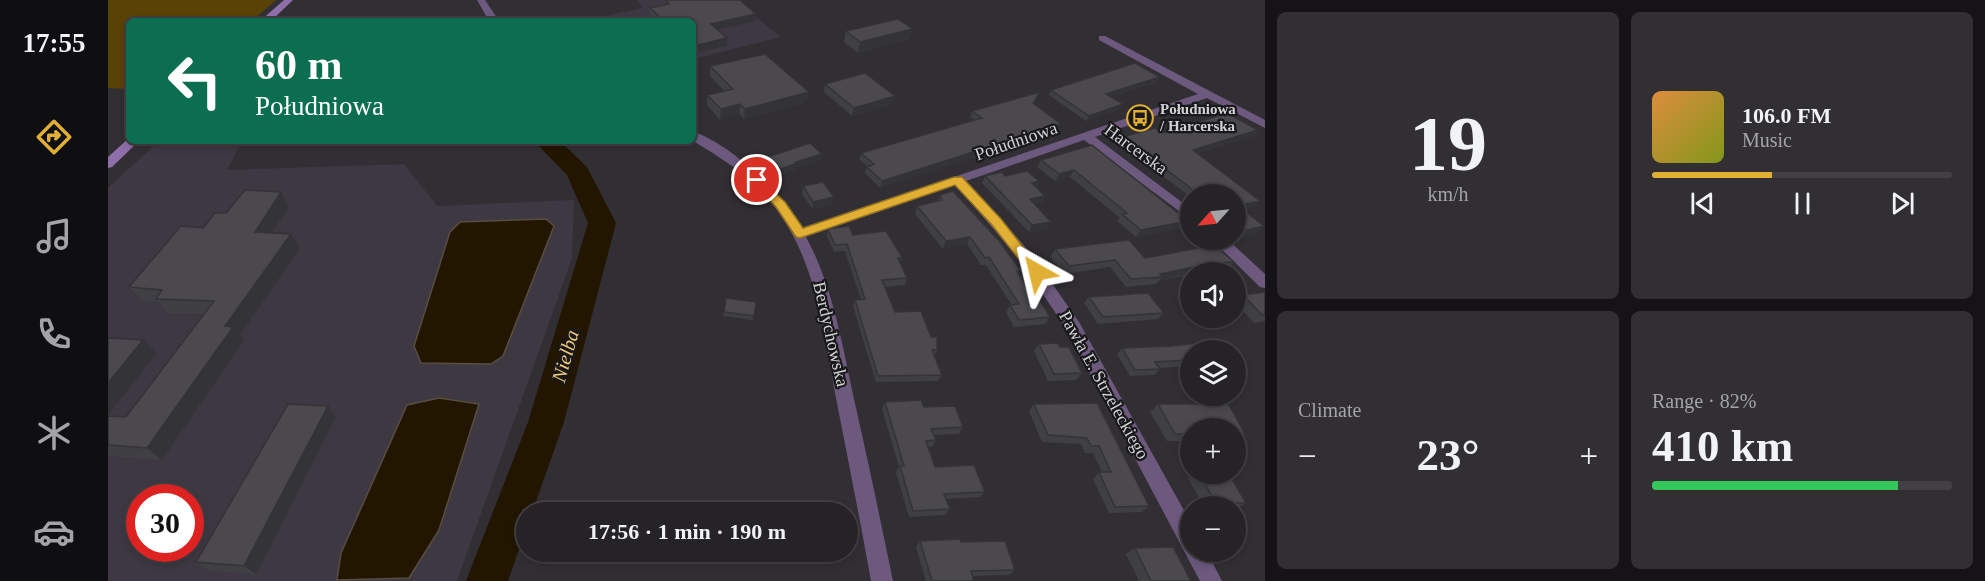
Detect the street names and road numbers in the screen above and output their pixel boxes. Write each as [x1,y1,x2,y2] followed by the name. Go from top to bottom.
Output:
[972,118,1060,164] street label: Południowa
[1101,119,1171,179] street label: Harcerska
[809,280,853,388] street label: Berdychowska
[1055,307,1153,463] street label: Pawła E. Strzeleckiego

